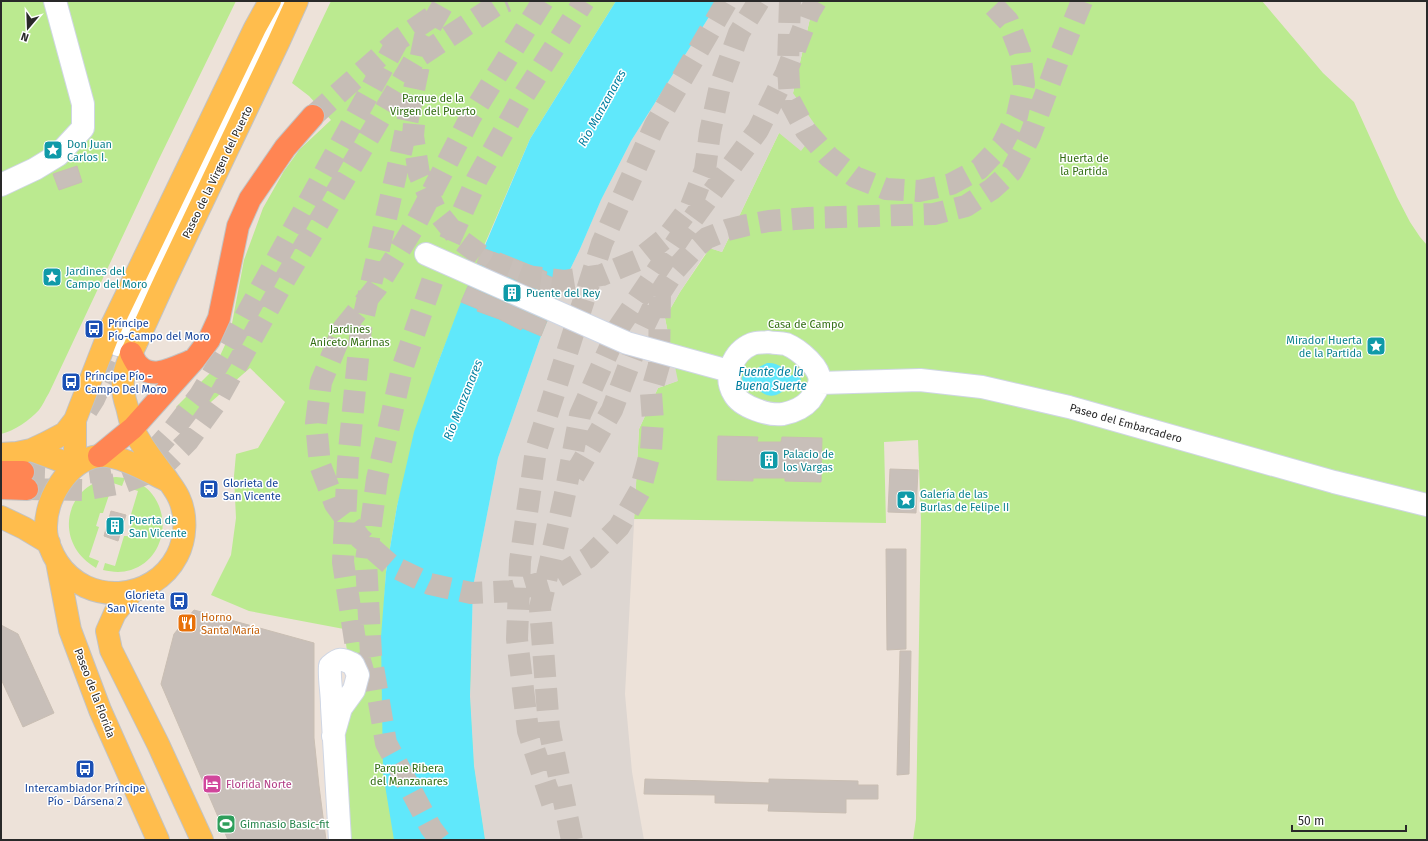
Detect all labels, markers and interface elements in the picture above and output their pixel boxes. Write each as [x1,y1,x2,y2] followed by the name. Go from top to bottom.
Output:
[8,8,48,48] north arrow
[19,30,30,44] text: N
[575,67,629,149] water label: Río Manzanares
[390,92,476,118] park label: Parque de la Virgen del Puerto
[180,104,255,240] street label: Paseo de la Virgen del Puerto
[67,138,112,164] place label: Don Juan Carlos I.
[42,139,64,161] place icon: Don Juan Carlos I.
[1059,152,1109,178] park label: Huerta de la Partida
[66,265,147,291] place label: Jardines del Campo del Moro
[41,266,63,288] place icon: Jardines del Campo del Moro
[501,282,523,304] building icon: Puente del Rey
[526,287,601,300] place label: Puente del Rey
[108,317,210,343] place label: Príncipe Pío-Campo del Moro
[83,318,105,340] bus stop icon: Príncipe Pío-Campo del Moro
[768,318,844,331] park label: Casa de Campo
[310,323,390,349] park label: Jardines Aniceto Marinas
[1286,334,1362,360] place label: Mirador Huerta de la Partida
[1365,335,1387,357] place icon: Mirador Huerta de la Partida
[441,357,486,442] water label: Río Manzanares
[735,365,807,393] water label: Fuente de la Buena Suerte
[85,370,167,396] place label: Príncipe Pío - Campo Del Moro
[60,371,82,393] bus stop icon: Príncipe Pío - Campo Del Moro
[1068,401,1184,446] street label: Paseo del Embarcadero
[783,448,834,474] place label: Palacio de los Vargas
[758,449,780,471] building icon: Palacio de los Vargas
[223,477,281,503] place label: Glorieta de San Vicente
[198,478,220,500] bus stop icon: Glorieta de San Vicente
[920,488,1009,514] place label: Galería de las Burlas de Felipe II
[895,489,917,511] place icon: Galería de las Burlas de Felipe II
[129,514,187,540] place label: Puerta de San Vicente
[104,515,126,537] building icon: Puerta de San Vicente
[107,589,165,615] place label: Glorieta San Vicente
[168,590,190,612] bus stop icon: Glorieta San Vicente
[201,611,260,637] place label: Horno Santa María
[176,612,198,634] restaurant icon: Horno Santa María
[72,647,118,740] street label: Paseo de la Florida
[74,758,96,780] bus stop icon: Intercambiador Príncipe Pío - Dársena 2
[370,762,448,788] park label: Parque Ribera del Manzanares
[201,773,223,795] hotel icon: Florida Norte
[226,778,292,791] place label: Florida Norte
[25,782,145,808] place label: Intercambiador Príncipe Pío - Dársena 2
[1292,807,1406,833] scale bar
[215,813,237,835] sports icon: Gimnasio Basic-fit
[1298,814,1324,828] text: 50 m
[240,818,330,831] place label: Gimnasio Basic-fit

